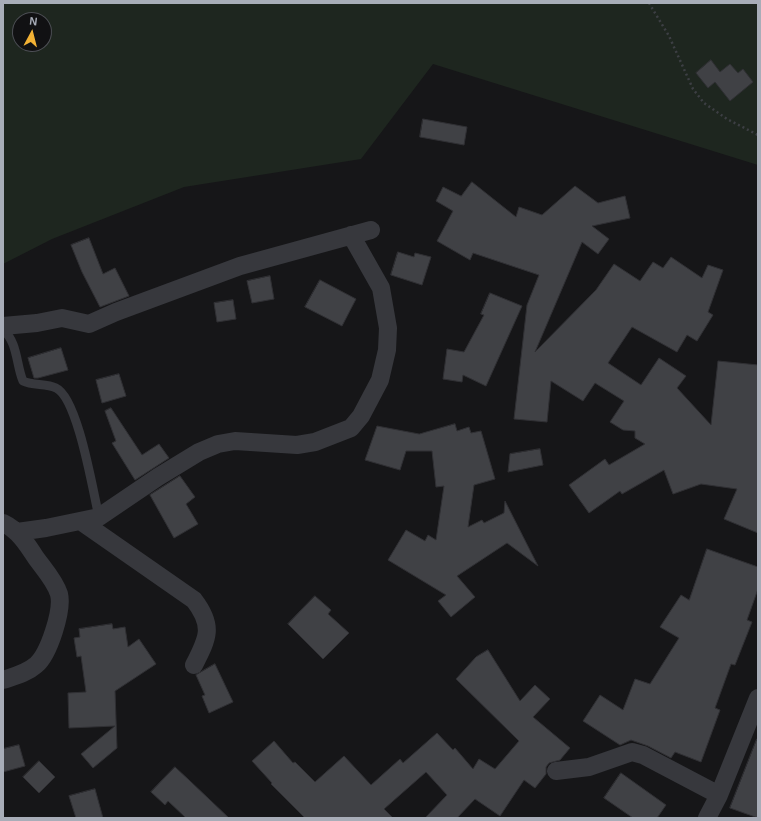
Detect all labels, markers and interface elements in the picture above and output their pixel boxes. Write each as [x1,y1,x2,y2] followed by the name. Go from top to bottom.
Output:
[12,12,52,52] north arrow
[29,15,38,28] text: N

